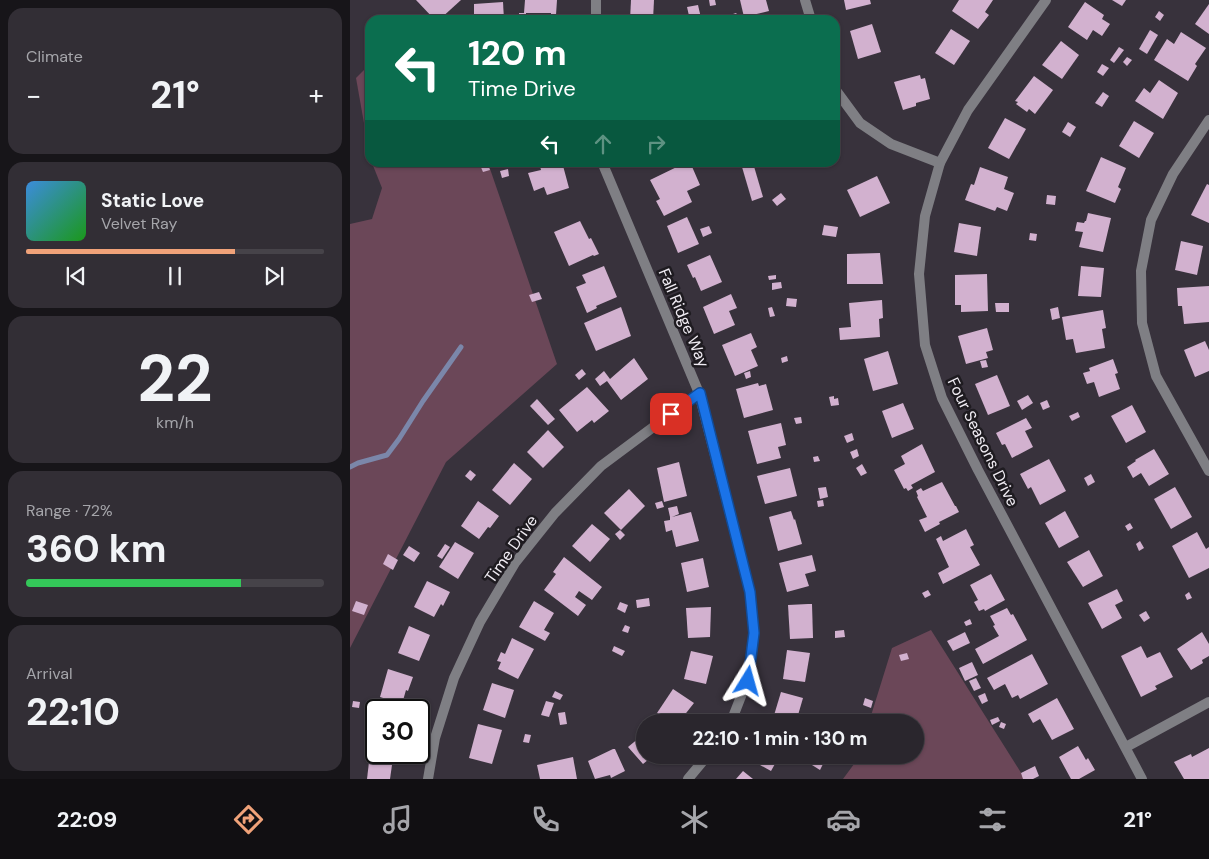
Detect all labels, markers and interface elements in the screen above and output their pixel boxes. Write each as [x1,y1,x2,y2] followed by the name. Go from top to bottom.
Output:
[468,30,567,76] text: 120 m
[385,35,450,100] icon: left
[26,46,83,67] text: Climate
[150,70,200,120] text: 21°
[468,74,576,103] text: Time Drive
[26,77,41,114] text: −
[309,77,324,114] text: +
[536,130,564,158] icon: left
[589,130,617,158] icon: ahead
[642,130,670,158] icon: right
[101,188,204,213] text: Static Love
[101,213,177,234] text: Velvet Ray
[62,262,90,290] icon: previous
[161,262,189,290] icon: pause
[260,262,288,290] icon: next
[654,265,714,371] street label: Fall Ridge Way
[137,337,213,421] text: 22
[943,374,1023,510] street label: Four Seasons Drive
[650,393,692,435] pin
[657,400,685,428] icon: arrive
[156,412,194,433] text: km/h
[26,500,112,521] text: Range · 72%
[480,511,542,587] street label: Time Drive
[26,524,166,574] text: 360 km
[721,654,773,706] position arrow
[26,663,73,684] text: Arrival
[26,687,120,737] text: 22:10
[365,699,430,764] speed limit sign: 30
[693,726,867,751] text: 22:10 · 1 min · 130 m
[231,802,266,837] icon: directions
[380,802,415,837] icon: music
[528,802,563,837] icon: phone
[677,802,712,837] icon: climate
[826,802,861,837] icon: car
[975,802,1010,837] icon: filters
[57,805,117,834] text: 22:09
[1123,805,1152,834] text: 21°

